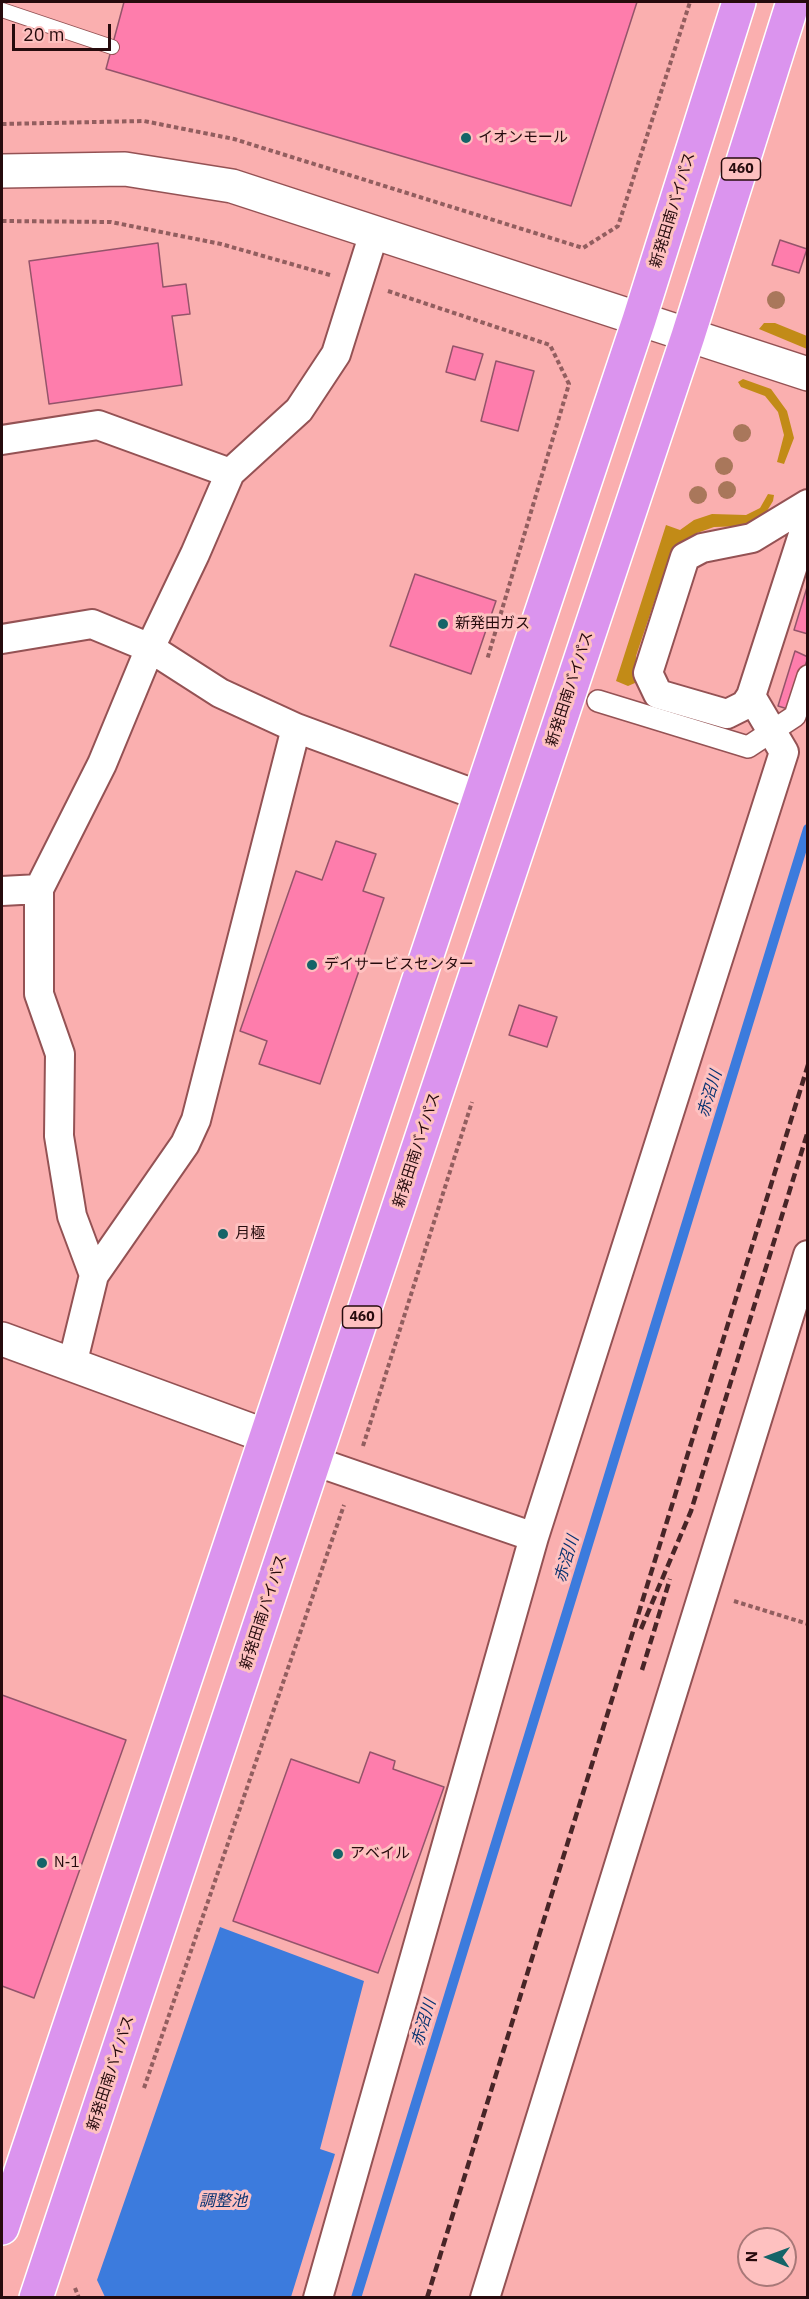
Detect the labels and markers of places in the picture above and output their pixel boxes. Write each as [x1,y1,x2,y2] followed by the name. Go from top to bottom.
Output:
[478,129,568,147] place label: イオンモール
[459,131,473,145] marker: イオンモール
[455,615,530,633] place label: 新発田ガス
[436,617,450,631] marker: 新発田ガス
[324,956,474,974] place label: デイサービスセンター
[305,958,319,972] marker: デイサービスセンター
[235,1225,265,1243] place label: 月極
[216,1227,230,1241] marker: 月極
[350,1845,410,1863] place label: アベイル
[331,1847,345,1861] marker: アベイル
[54,1854,80,1872] place label: N-1
[35,1856,49,1870] marker: N-1

